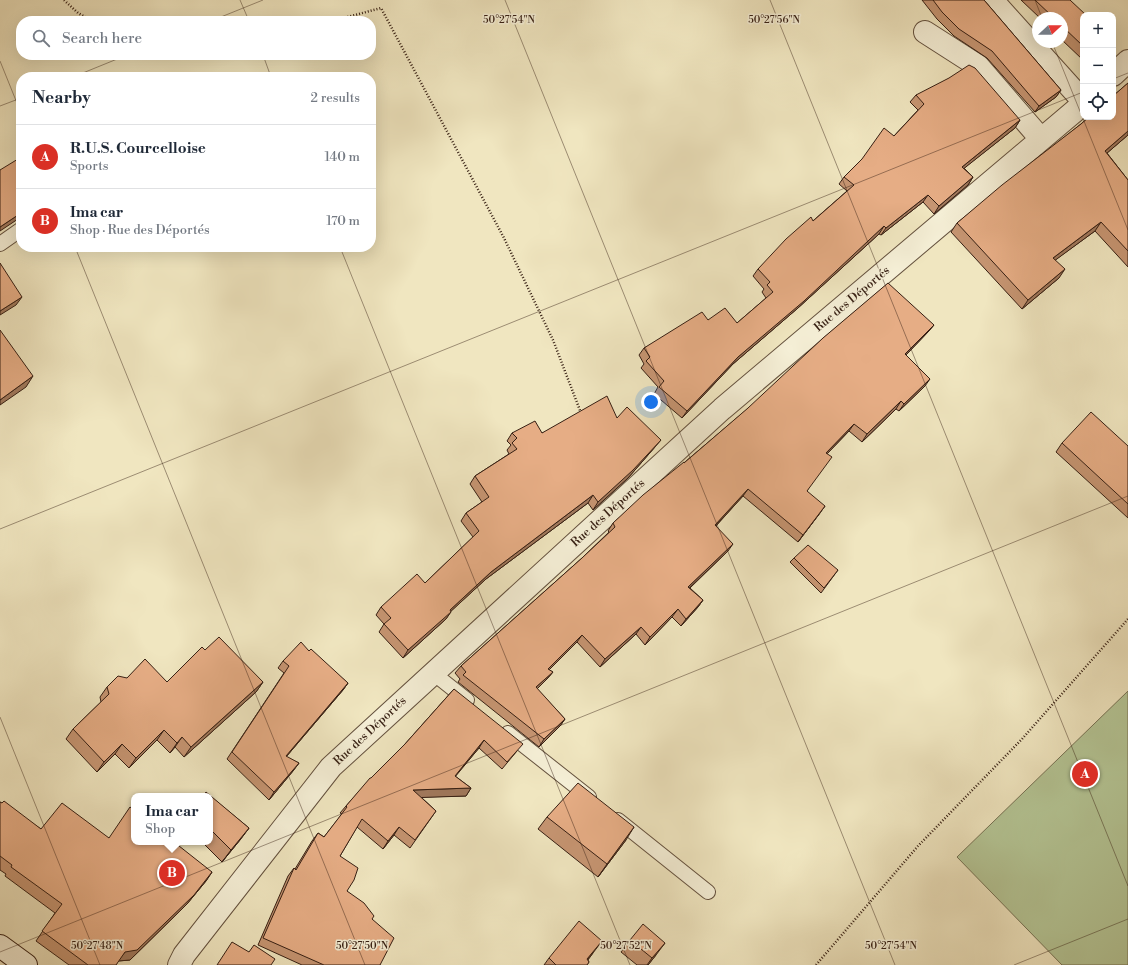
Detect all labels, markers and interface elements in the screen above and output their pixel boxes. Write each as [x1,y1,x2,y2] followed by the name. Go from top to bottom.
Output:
[1032,12,1068,48] north arrow
[1080,12,1116,120] map controls
[1080,12,1116,48] button: +
[483,14,535,26] text: 50°27'54"N
[748,14,800,26] text: 50°27'56"N
[16,16,376,60] search box
[30,27,52,49] icon: search
[62,29,142,48] text: Search here
[1080,48,1116,84] button: −
[1080,84,1116,120] button: locate
[32,87,91,109] text: Nearby
[311,90,360,106] text: 2 results
[70,139,206,158] text: R.U.S. Courcelloise
[40,149,50,165] text: A
[324,149,360,165] text: 140 m
[70,158,109,174] text: Sports
[70,203,123,222] text: Ima car
[40,213,50,229] text: B
[326,213,360,229] text: 170 m
[70,222,210,238] text: Shop · Rue des Déportés
[811,263,893,335] street label: Rue des Déportés
[641,392,661,412] your location
[568,476,648,550] street label: Rue des Déportés
[330,693,410,769] street label: Rue des Déportés
[1072,759,1098,789] pin: A
[131,793,213,845] popup
[145,802,199,821] text: Ima car
[145,821,175,837] text: Shop
[159,858,185,888] pin: B
[71,940,124,952] text: 50°27'48"N
[336,940,389,952] text: 50°27'50"N
[600,940,652,952] text: 50°27'52"N
[865,940,917,952] text: 50°27'54"N

